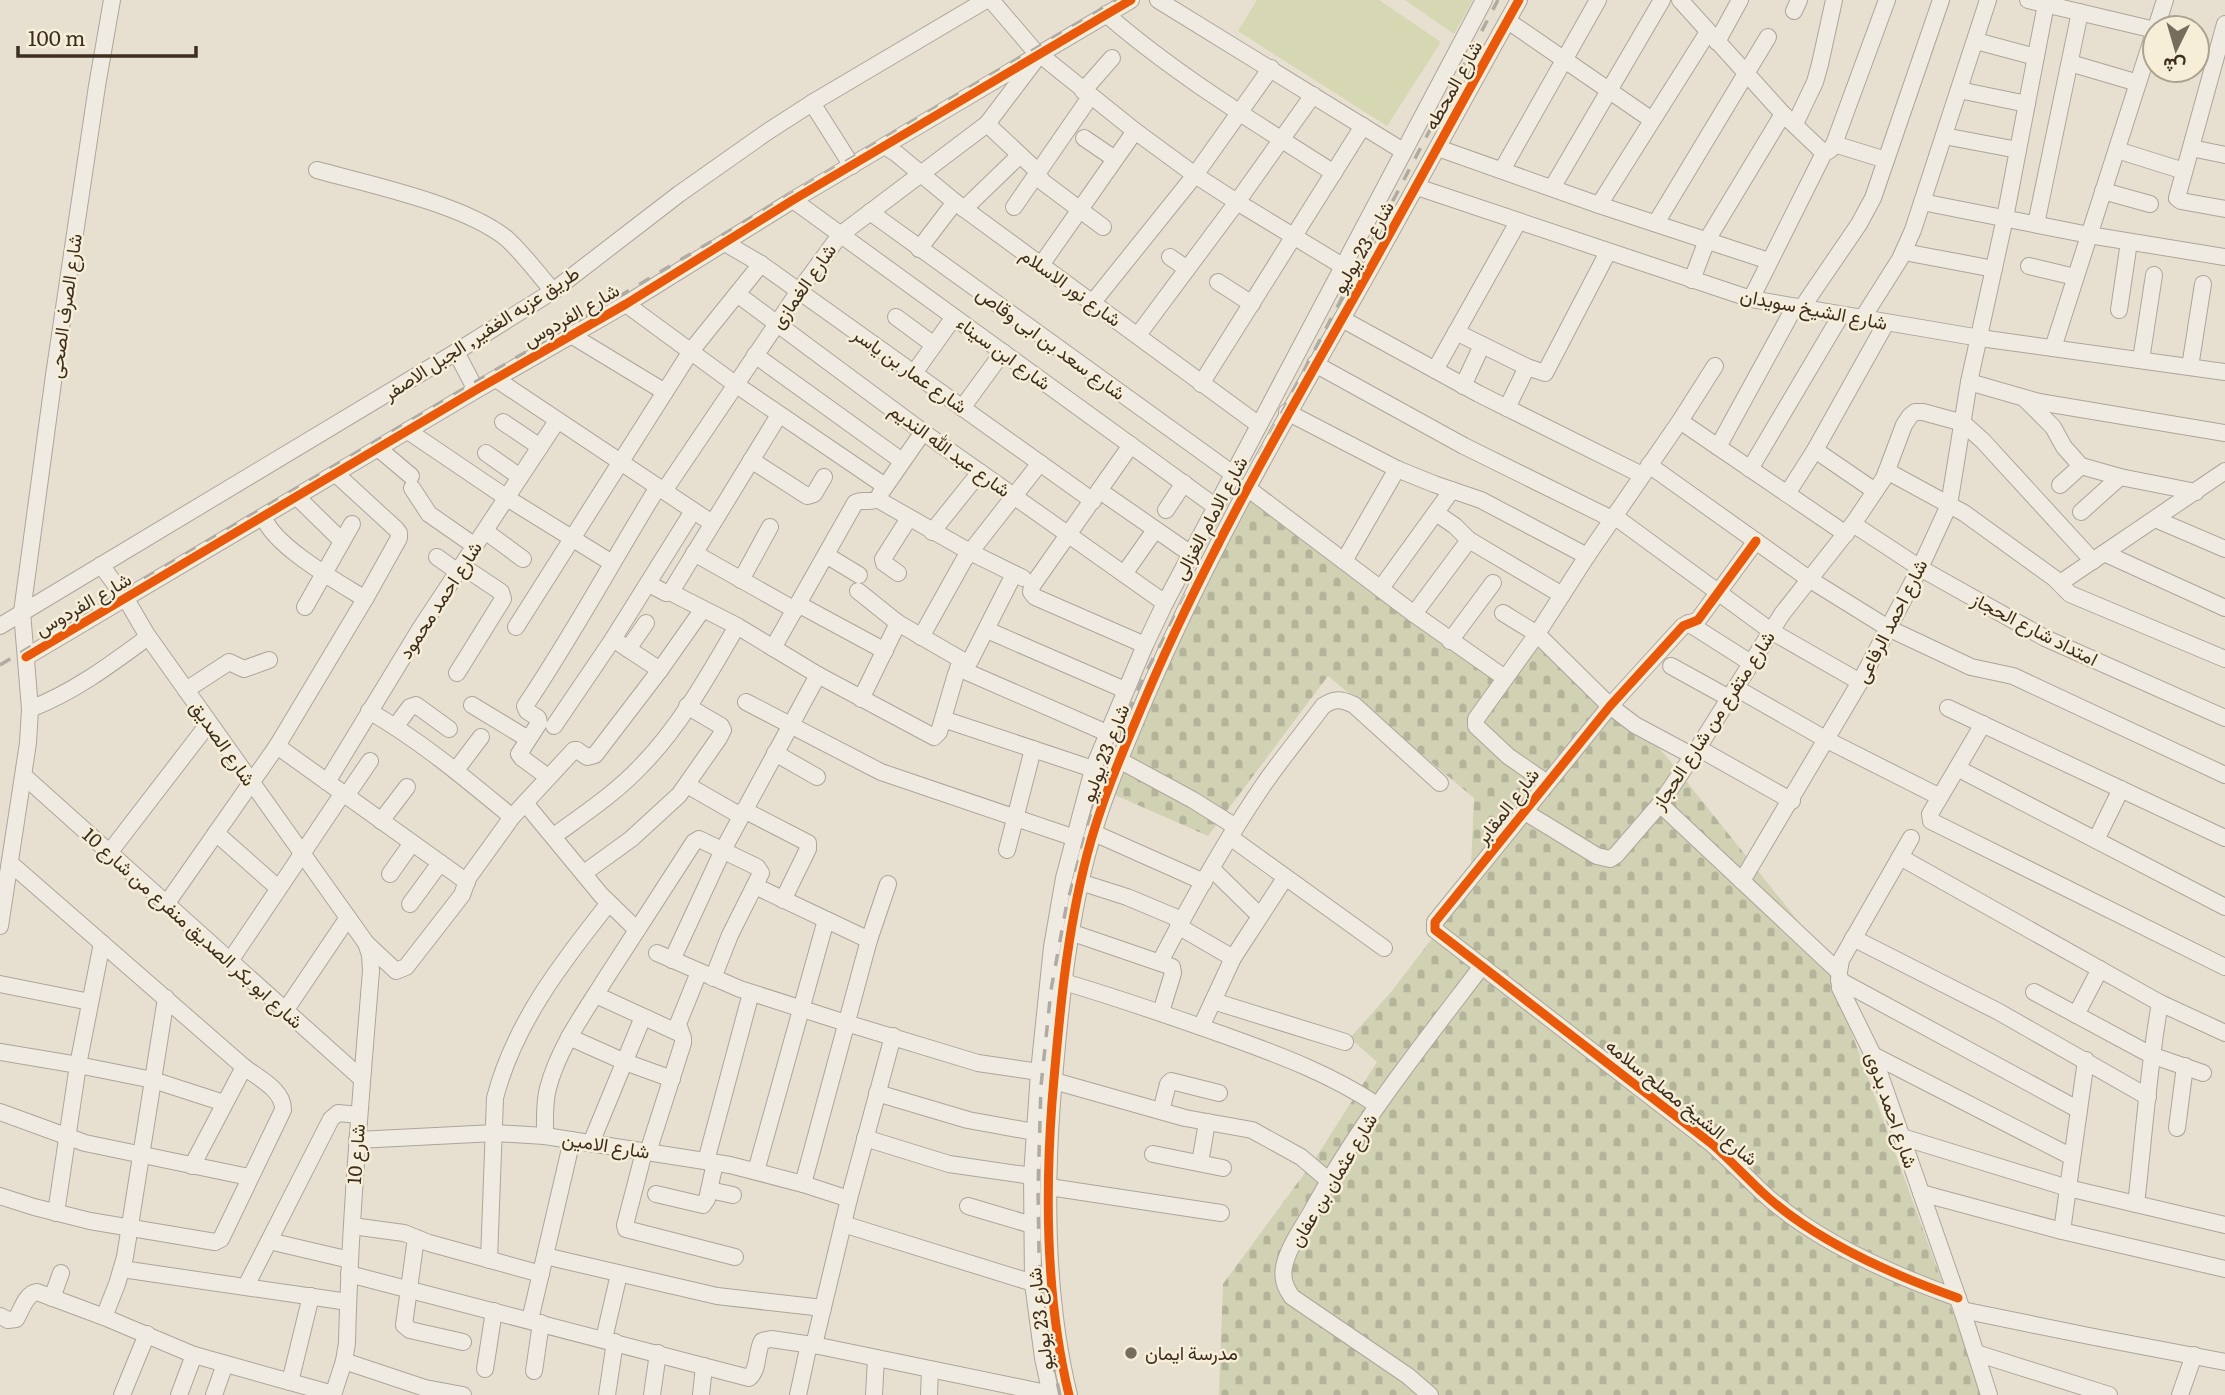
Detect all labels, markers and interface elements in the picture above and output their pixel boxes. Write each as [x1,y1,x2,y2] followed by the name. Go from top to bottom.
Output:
[18,14,196,58] scale bar
[2141,14,2211,84] north arrow
[28,21,85,52] text: 100 m
[1416,35,1488,134] street label: شارع المحطه
[2162,52,2187,82] text: ش
[1324,195,1400,298] street label: شارع 23 يوليو
[40,232,88,380] street label: شارع الصرف الصحى
[762,237,842,334] street label: شارع الغمازى
[1015,240,1128,333] street label: شارع نور الاسلام
[376,258,584,407] street label: طريق عزبه الغفير, الجبل الاصفر
[517,275,624,353] street label: شارع الفردوس
[971,278,1132,406] street label: شارع سعد بن ابى وقاص
[1738,280,1890,337] street label: شارع الشيخ سويدان
[952,308,1058,396] street label: شارع ابن سيناء
[847,319,974,419] street label: شارع عمار بن ياسر
[884,395,1017,503] street label: شارع عبد الله النديم
[1165,451,1254,584] street label: شارع الامام الغزالى
[391,535,488,664] street label: شارع احمد محمود
[1847,554,1933,687] street label: شارع احمد الرفاعى
[29,564,136,642] street label: شارع الفردوس
[1967,584,2103,672] street label: امتداد شارع الحجاز
[1643,625,1781,815] street label: شارع متفرع من شارع الحجاز
[184,694,264,791] street label: شارع الصديق
[1073,700,1136,806] street label: شارع 23 يوليو
[1467,761,1545,850] street label: شارع المقابر
[77,820,310,1034] street label: شارع ابو بكر الصديق منفرع من شارع 10
[1600,1031,1765,1172] street label: شارع الشيخ مصلح سلامه
[1860,1048,1926,1172] street label: شارع احمد بدوى
[1281,1107,1383,1252] street label: شارع عثمان بن عفان
[339,1123,371,1185] street label: شارع 10
[560,1123,652,1165] street label: شارع الامين
[1019,1266,1059,1372] street label: شارع 23 يوليو
[1145,1338,1238,1366] place label: مدرسة ايمان
[1123,1345,1139,1361] marker: مدرسة ايمان

